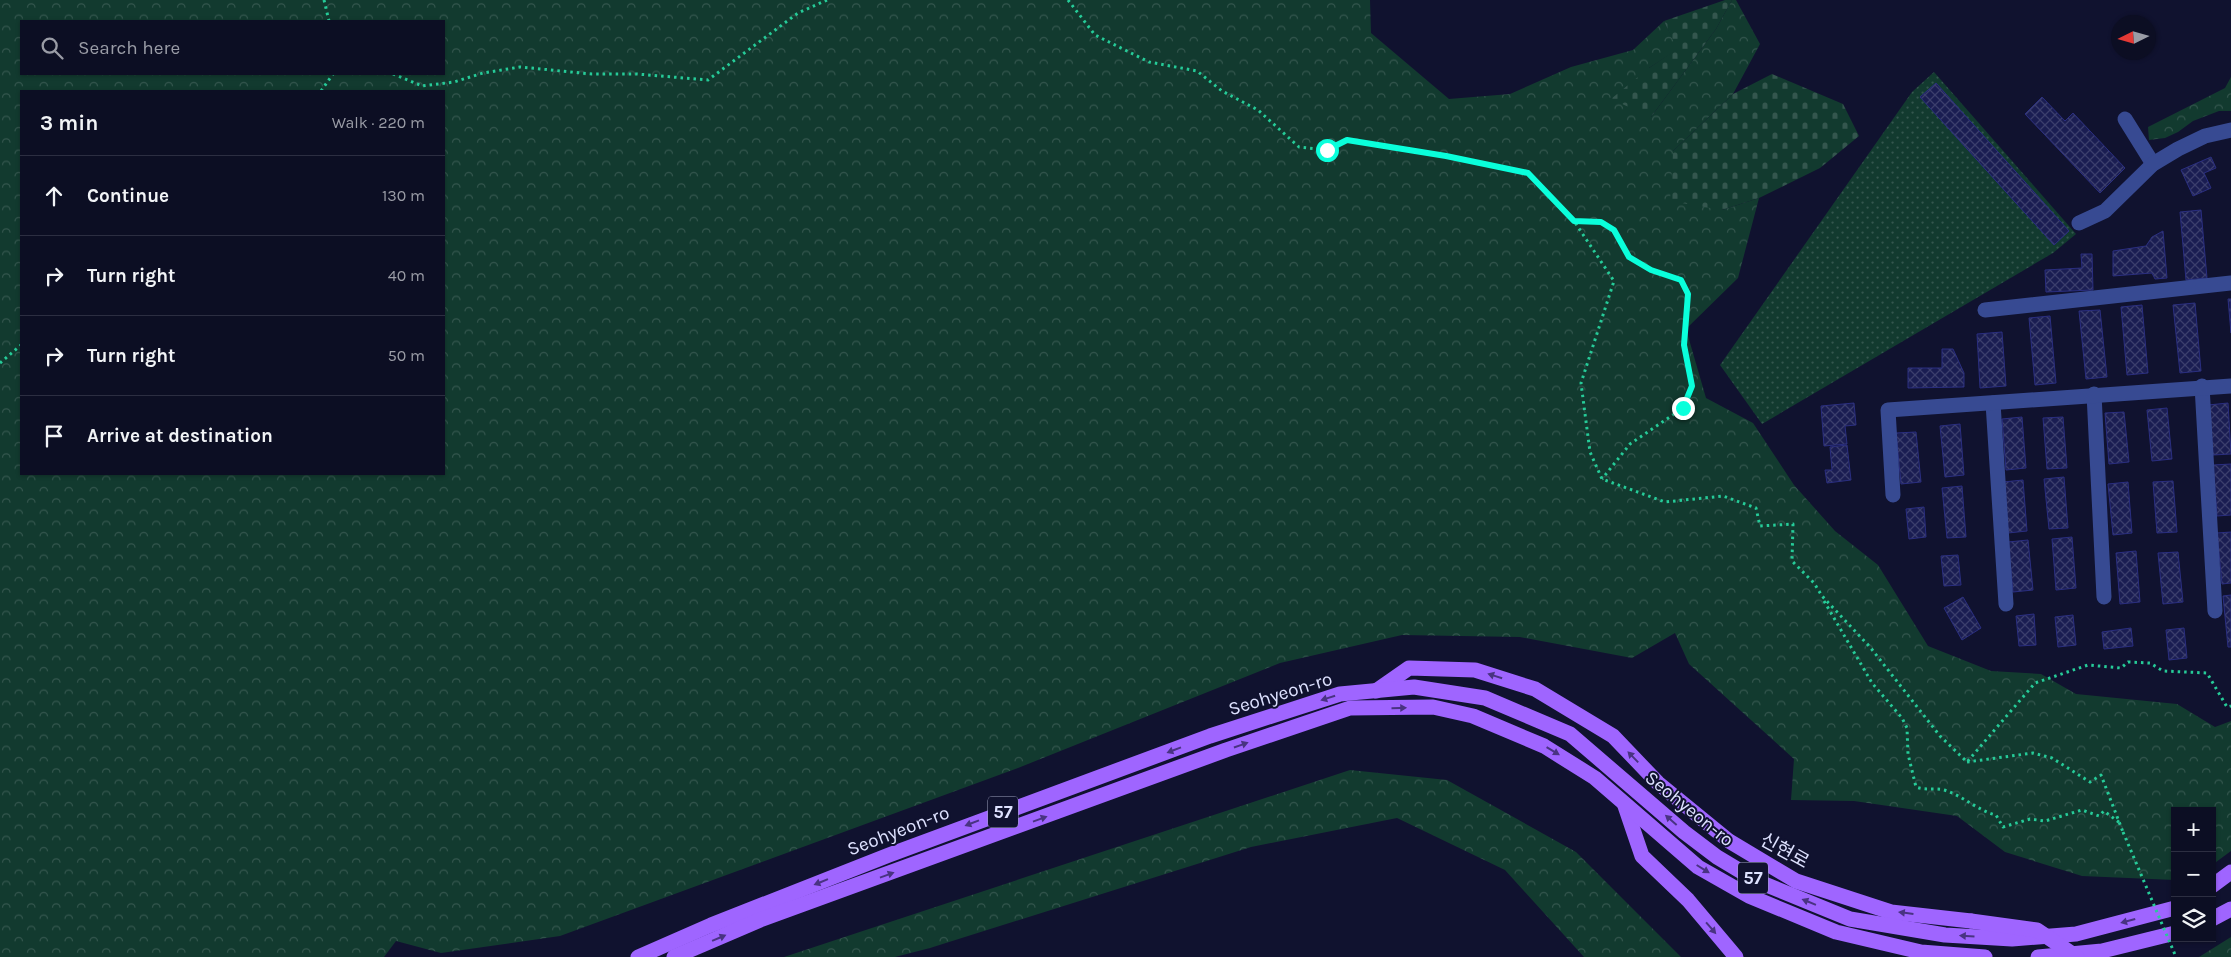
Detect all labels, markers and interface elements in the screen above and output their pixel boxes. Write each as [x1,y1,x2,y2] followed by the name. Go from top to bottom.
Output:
[2111,15,2156,60] north arrow
[20,20,445,75] search box
[38,34,66,62] icon: search
[78,37,180,59] text: Search here
[40,111,98,135] text: 3 min
[332,113,425,132] text: Walk · 220 m
[1316,139,1339,162] route start
[40,182,68,210] icon: ahead
[87,185,169,207] text: Continue
[382,186,425,205] text: 130 m
[40,262,68,290] icon: right
[87,265,176,287] text: Turn right
[388,266,425,285] text: 40 m
[40,342,68,370] icon: right
[87,345,176,367] text: Turn right
[388,346,425,365] text: 50 m
[1672,397,1695,420] route end
[40,422,68,450] icon: arrive
[87,425,273,447] text: Arrive at destination
[1226,668,1335,720] street label: Seohyeon-ro
[1487,672,1502,680] one-way arrow
[1320,694,1335,702] one-way arrow
[1391,704,1407,712] one-way arrow
[1234,741,1249,748] one-way arrow
[1166,746,1181,754] one-way arrow
[1546,746,1559,755] one-way arrow
[1627,752,1639,764] one-way arrow
[1641,766,1738,851] street label: Seohyeon-ro
[988,796,1018,828] road number: 57
[844,801,952,860] street label: Seohyeon-ro
[2171,807,2216,942] map controls
[2171,807,2216,852] button: +
[1665,814,1677,826] one-way arrow
[1033,815,1047,823] one-way arrow
[965,820,979,828] one-way arrow
[1756,829,1813,873] street label: 신현로
[2171,852,2216,897] button: −
[1738,862,1768,894] road number: 57
[1696,864,1709,874] one-way arrow
[880,871,895,879] one-way arrow
[813,879,828,886] one-way arrow
[2171,897,2216,942] button: layers
[1802,898,1817,905] one-way arrow
[1897,909,1913,917] one-way arrow
[2120,917,2135,925] one-way arrow
[1705,921,1717,933] one-way arrow
[1959,932,1975,940] one-way arrow
[711,934,726,941] one-way arrow

